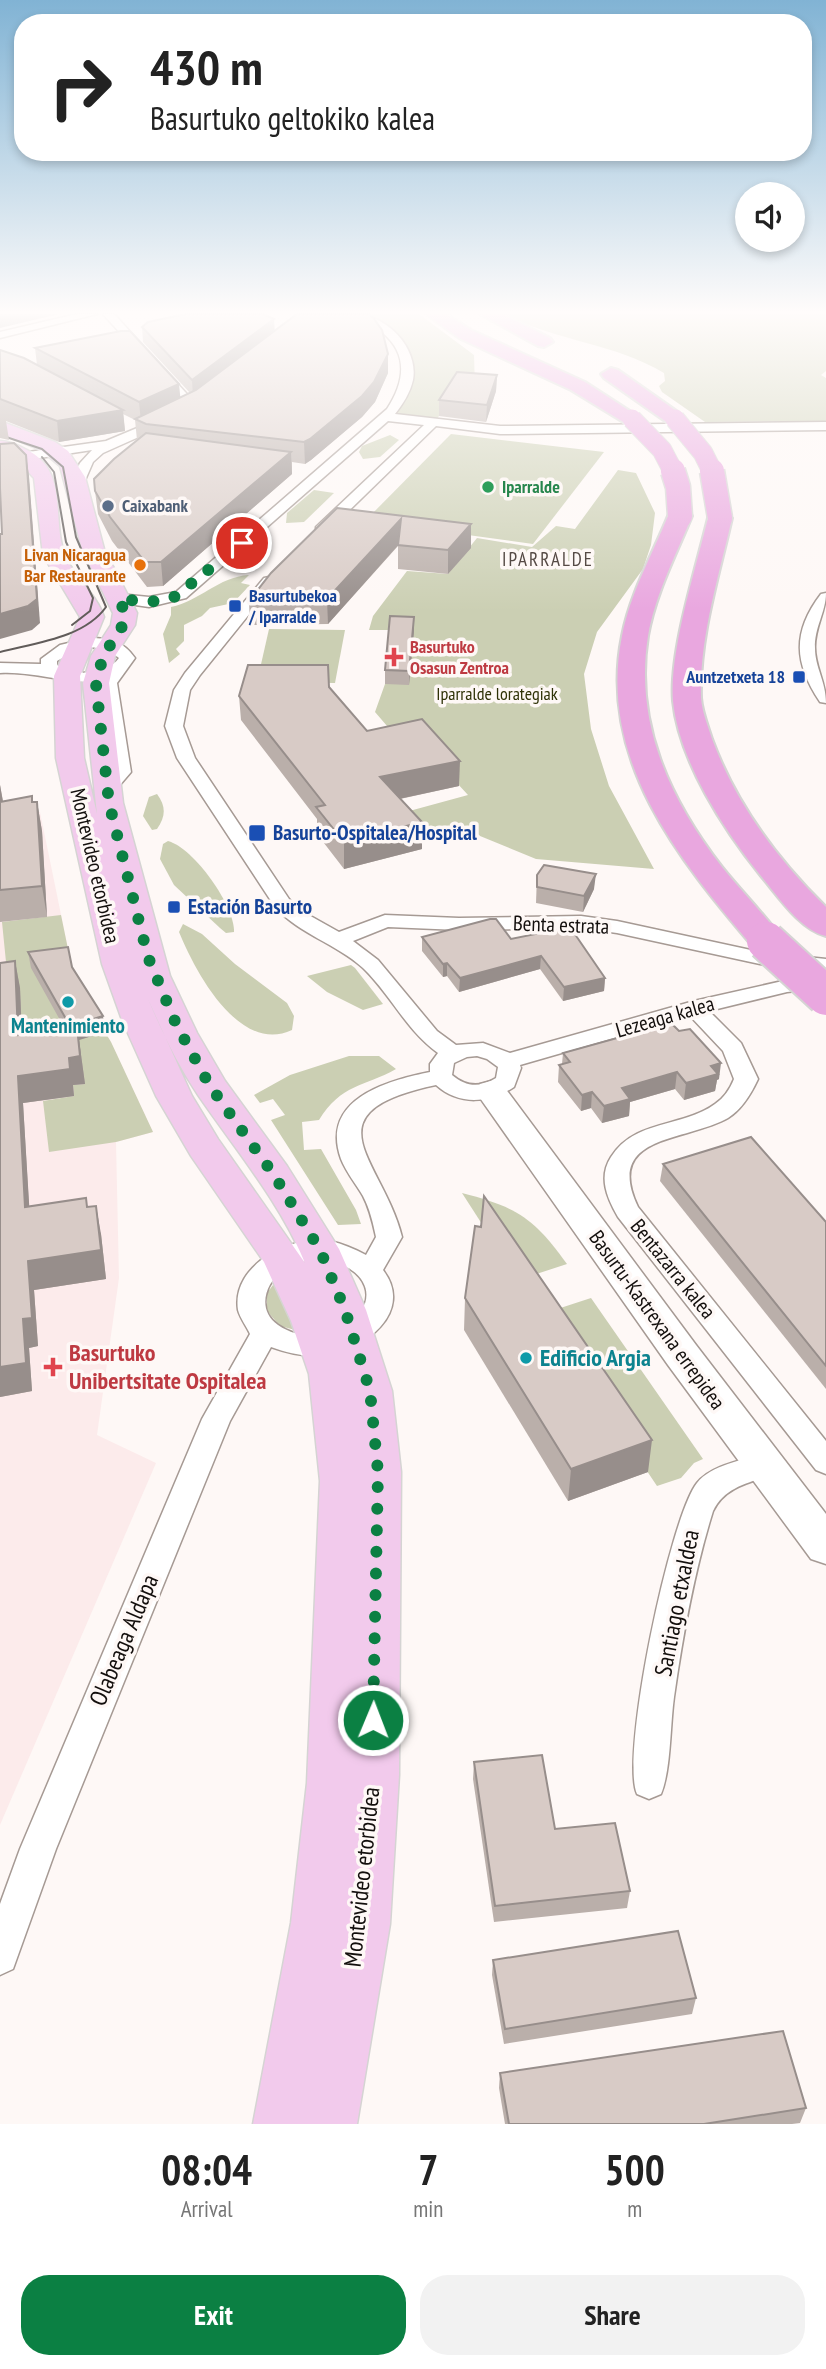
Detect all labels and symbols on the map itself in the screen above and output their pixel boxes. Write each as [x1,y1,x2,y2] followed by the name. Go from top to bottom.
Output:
[502,475,560,498] place label: Iparralde
[480,479,496,495] marker: Iparralde
[122,494,188,517] place label: Caixabank
[100,498,116,514] marker: Caixabank
[212,513,272,573] pin
[24,543,126,587] place label: Livan Nicaragua Bar Restaurante
[502,547,594,571] district label: IPARRALDE
[132,557,148,573] marker: Livan Nicaragua Bar Restaurante
[248,584,337,628] place label: Basurtubekoa / Iparralde
[227,598,243,614] marker: Basurtubekoa / Iparralde
[410,635,509,679] place label: Basurtuko Osasun Zentroa
[384,647,404,667] marker: Basurtuko Osasun Zentroa
[685,665,785,688] place label: Auntzetxeta 18
[791,669,807,685] marker: Auntzetxeta 18
[436,682,558,705] park label: Iparralde lorategiak
[65,786,126,946] street label: Montevideo etorbidea
[273,819,478,846] place label: Basurto-Ospitalea/Hospital
[247,823,267,843] marker: Basurto-Ospitalea/Hospital
[188,893,312,920] place label: Estación Basurto
[166,899,182,915] marker: Estación Basurto
[512,909,610,940] street label: Benta estrata
[613,990,717,1043] street label: Lezeaga kalea
[60,994,76,1010] marker: Mantenimiento
[11,1012,125,1039] place label: Mantenimiento
[625,1213,722,1324] street label: Bentazarra kalea
[583,1225,731,1415] street label: Basurtu-Kastrexana errepidea
[69,1337,266,1396] place label: Basurtuko Unibertsitate Ospitalea
[540,1342,651,1373] place label: Edificio Argia
[518,1350,534,1366] marker: Edificio Argia
[43,1357,63,1377] marker: Basurtuko Unibertsitate Ospitalea
[647,1527,706,1679] street label: Santiago etxaldea
[82,1569,165,1710] street label: Olabeaga Aldapa
[336,1683,410,1757] position arrow
[337,1785,386,1969] street label: Montevideo etorbidea

